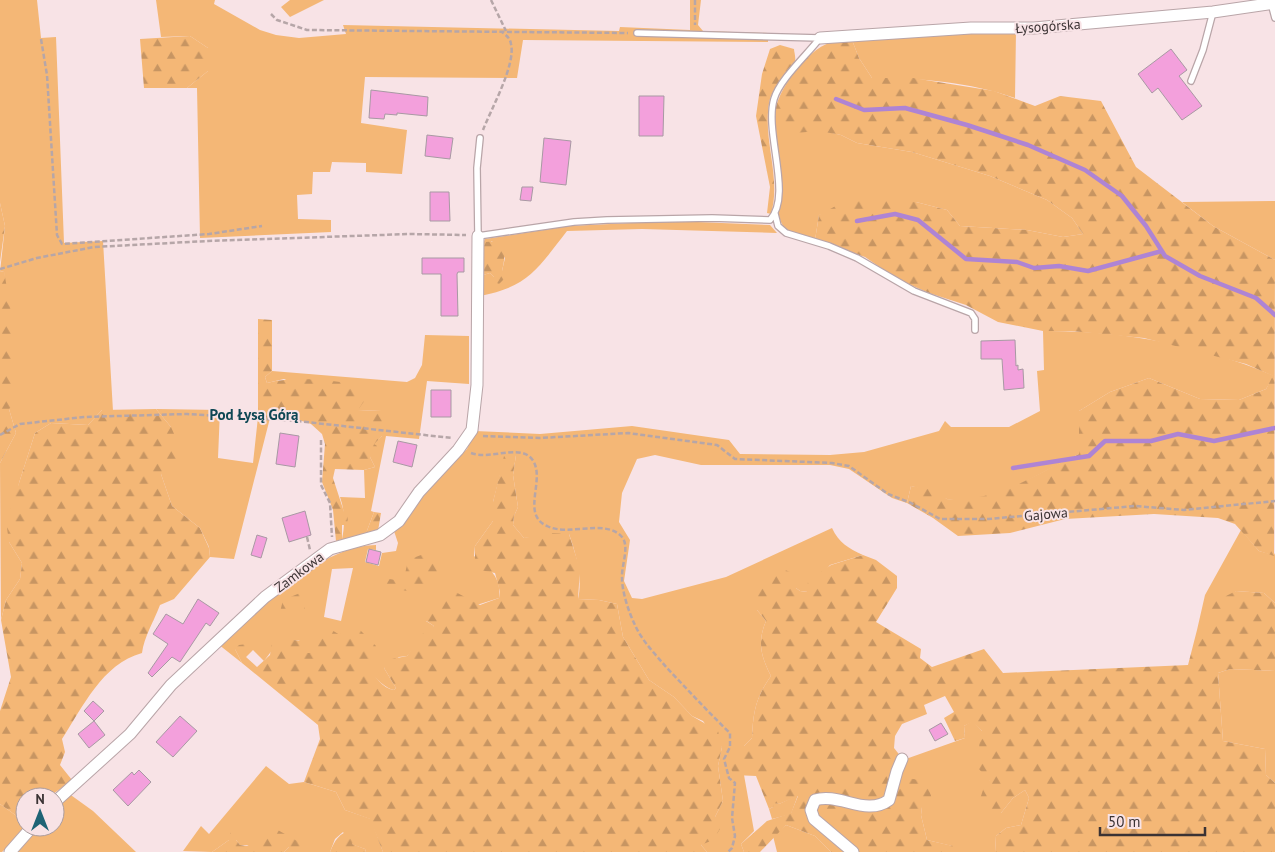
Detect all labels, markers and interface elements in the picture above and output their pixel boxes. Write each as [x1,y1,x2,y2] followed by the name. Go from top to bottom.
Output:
[1015,15,1081,37] street label: Łysogórska
[210,405,299,424] district label: Pod Łysą Górą
[1023,503,1069,525] street label: Gajowa
[271,548,327,596] street label: Zamkowa
[15,787,65,837] north arrow
[35,790,45,808] text: N
[1100,804,1205,836] scale bar
[1108,812,1141,831] text: 50 m

